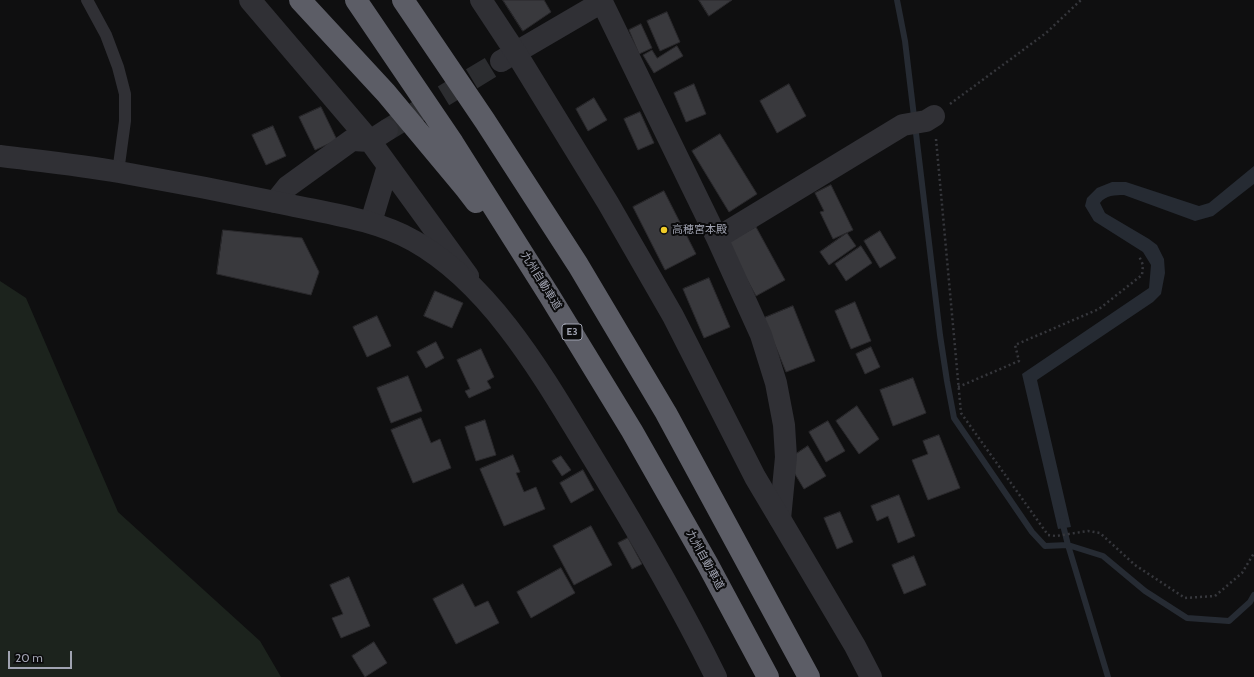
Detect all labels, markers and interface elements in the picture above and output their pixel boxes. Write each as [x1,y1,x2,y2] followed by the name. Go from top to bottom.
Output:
[672,223,727,237] place label: 高穂宮本殿
[659,225,669,235] marker: 高穂宮本殿
[518,250,564,312] street label: 九州自動車道
[562,324,582,340] road number: E3
[683,528,727,592] street label: 九州自動車道
[10,643,74,669] scale bar
[15,650,43,665] text: 20 m

